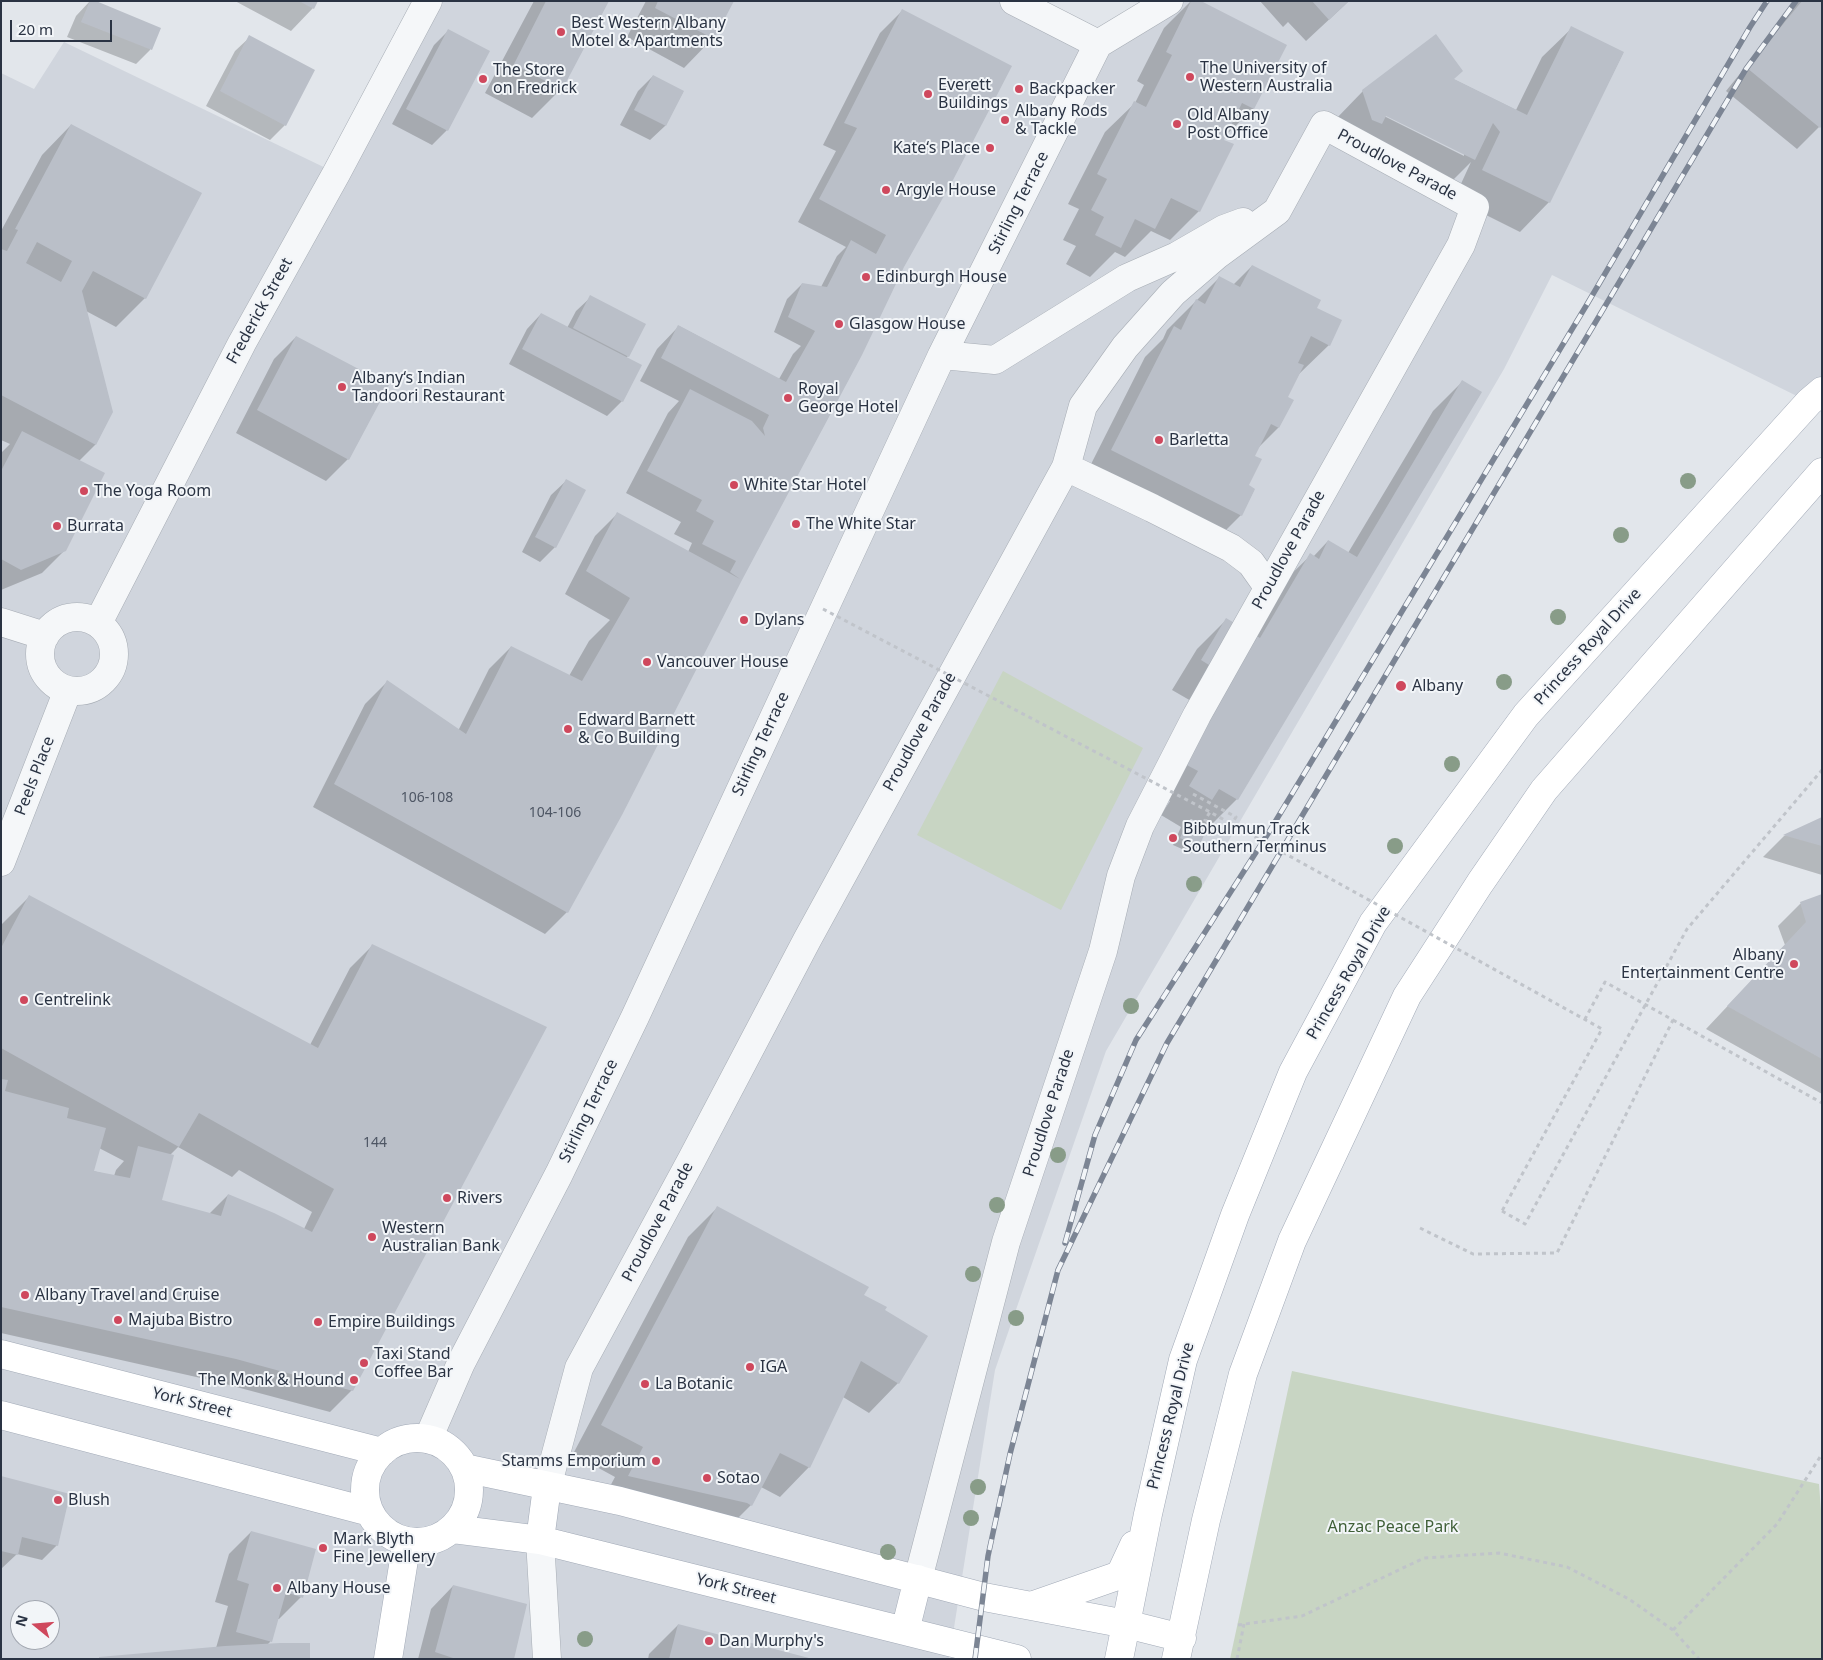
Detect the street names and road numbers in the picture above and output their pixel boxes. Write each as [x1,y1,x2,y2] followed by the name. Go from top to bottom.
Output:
[1334,125,1460,205] street label: Proudlove Parade
[985,148,1053,258] street label: Stirling Terrace
[223,255,297,367] street label: Frederick Street
[1248,487,1330,613] street label: Proudlove Parade
[1530,585,1646,709] street label: Princess Royal Drive
[879,669,961,795] street label: Proudlove Parade
[728,689,794,799] street label: Stirling Terrace
[11,734,59,818] street label: Peels Place
[1303,903,1395,1043] street label: Princess Royal Drive
[1019,1047,1079,1179] street label: Proudlove Parade
[556,1056,622,1166] street label: Stirling Terrace
[618,1159,698,1285] street label: Proudlove Parade
[1143,1341,1199,1491] street label: Princess Royal Drive
[150,1384,234,1422] street label: York Street
[694,1570,778,1608] street label: York Street

